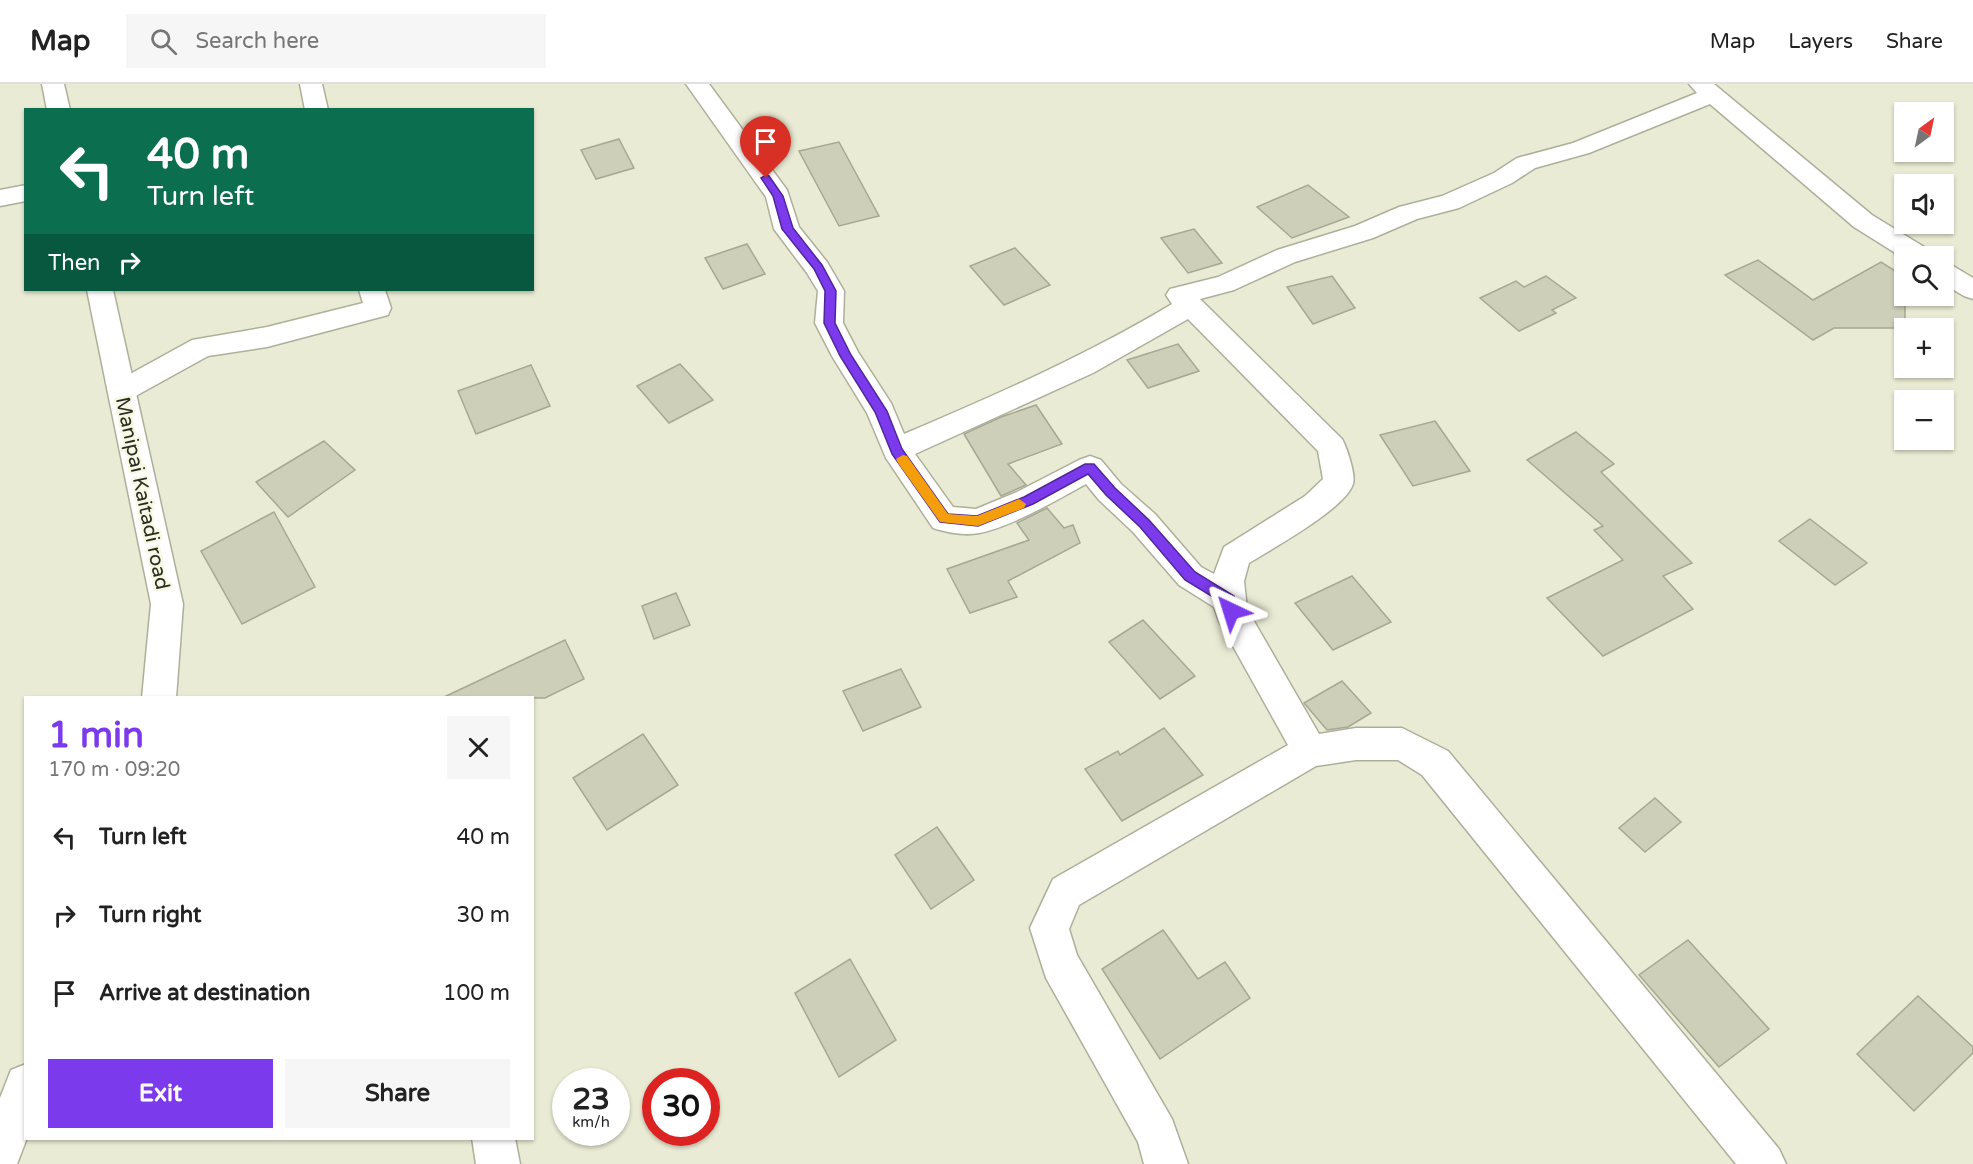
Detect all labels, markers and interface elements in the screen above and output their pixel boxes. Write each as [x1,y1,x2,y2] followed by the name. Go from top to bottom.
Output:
[126,14,546,68] search box
[30,24,90,58] text: Map
[147,25,180,58] icon: search
[195,28,319,54] text: Search here
[1710,29,1755,54] text: Map
[1788,29,1853,54] text: Layers
[1886,29,1943,54] text: Share
[1894,102,1954,162] north arrow
[1894,102,1954,450] map controls
[740,116,791,178] pin
[749,125,782,158] icon: arrive
[147,129,249,180] text: 40 m
[48,132,126,210] icon: left
[1894,174,1954,234] button: sound
[147,180,254,213] text: Turn left
[113,246,146,279] icon: right
[1894,246,1954,306] button: search
[48,250,101,276] text: Then
[1894,318,1954,378] button: +
[1894,390,1954,450] button: −
[110,395,174,592] street label: Manipai Kaitadi road
[1199,579,1263,643] position arrow
[48,714,144,757] text: 1 min
[447,716,510,779] button: close
[48,758,180,782] text: 170 m · 09:20
[48,821,81,854] icon: left
[99,824,187,850] text: Turn left
[456,824,510,850] text: 40 m
[48,899,81,932] icon: right
[99,902,201,928] text: Turn right
[456,902,510,928] text: 30 m
[48,977,81,1010] icon: arrive
[99,980,310,1006] text: Arrive at destination
[443,980,510,1006] text: 100 m
[48,1059,273,1128] button: Exit
[285,1059,510,1128] button: Share
[642,1068,720,1146] speed limit sign: 30
[572,1081,610,1118] text: 23
[572,1113,610,1131] text: km/h

